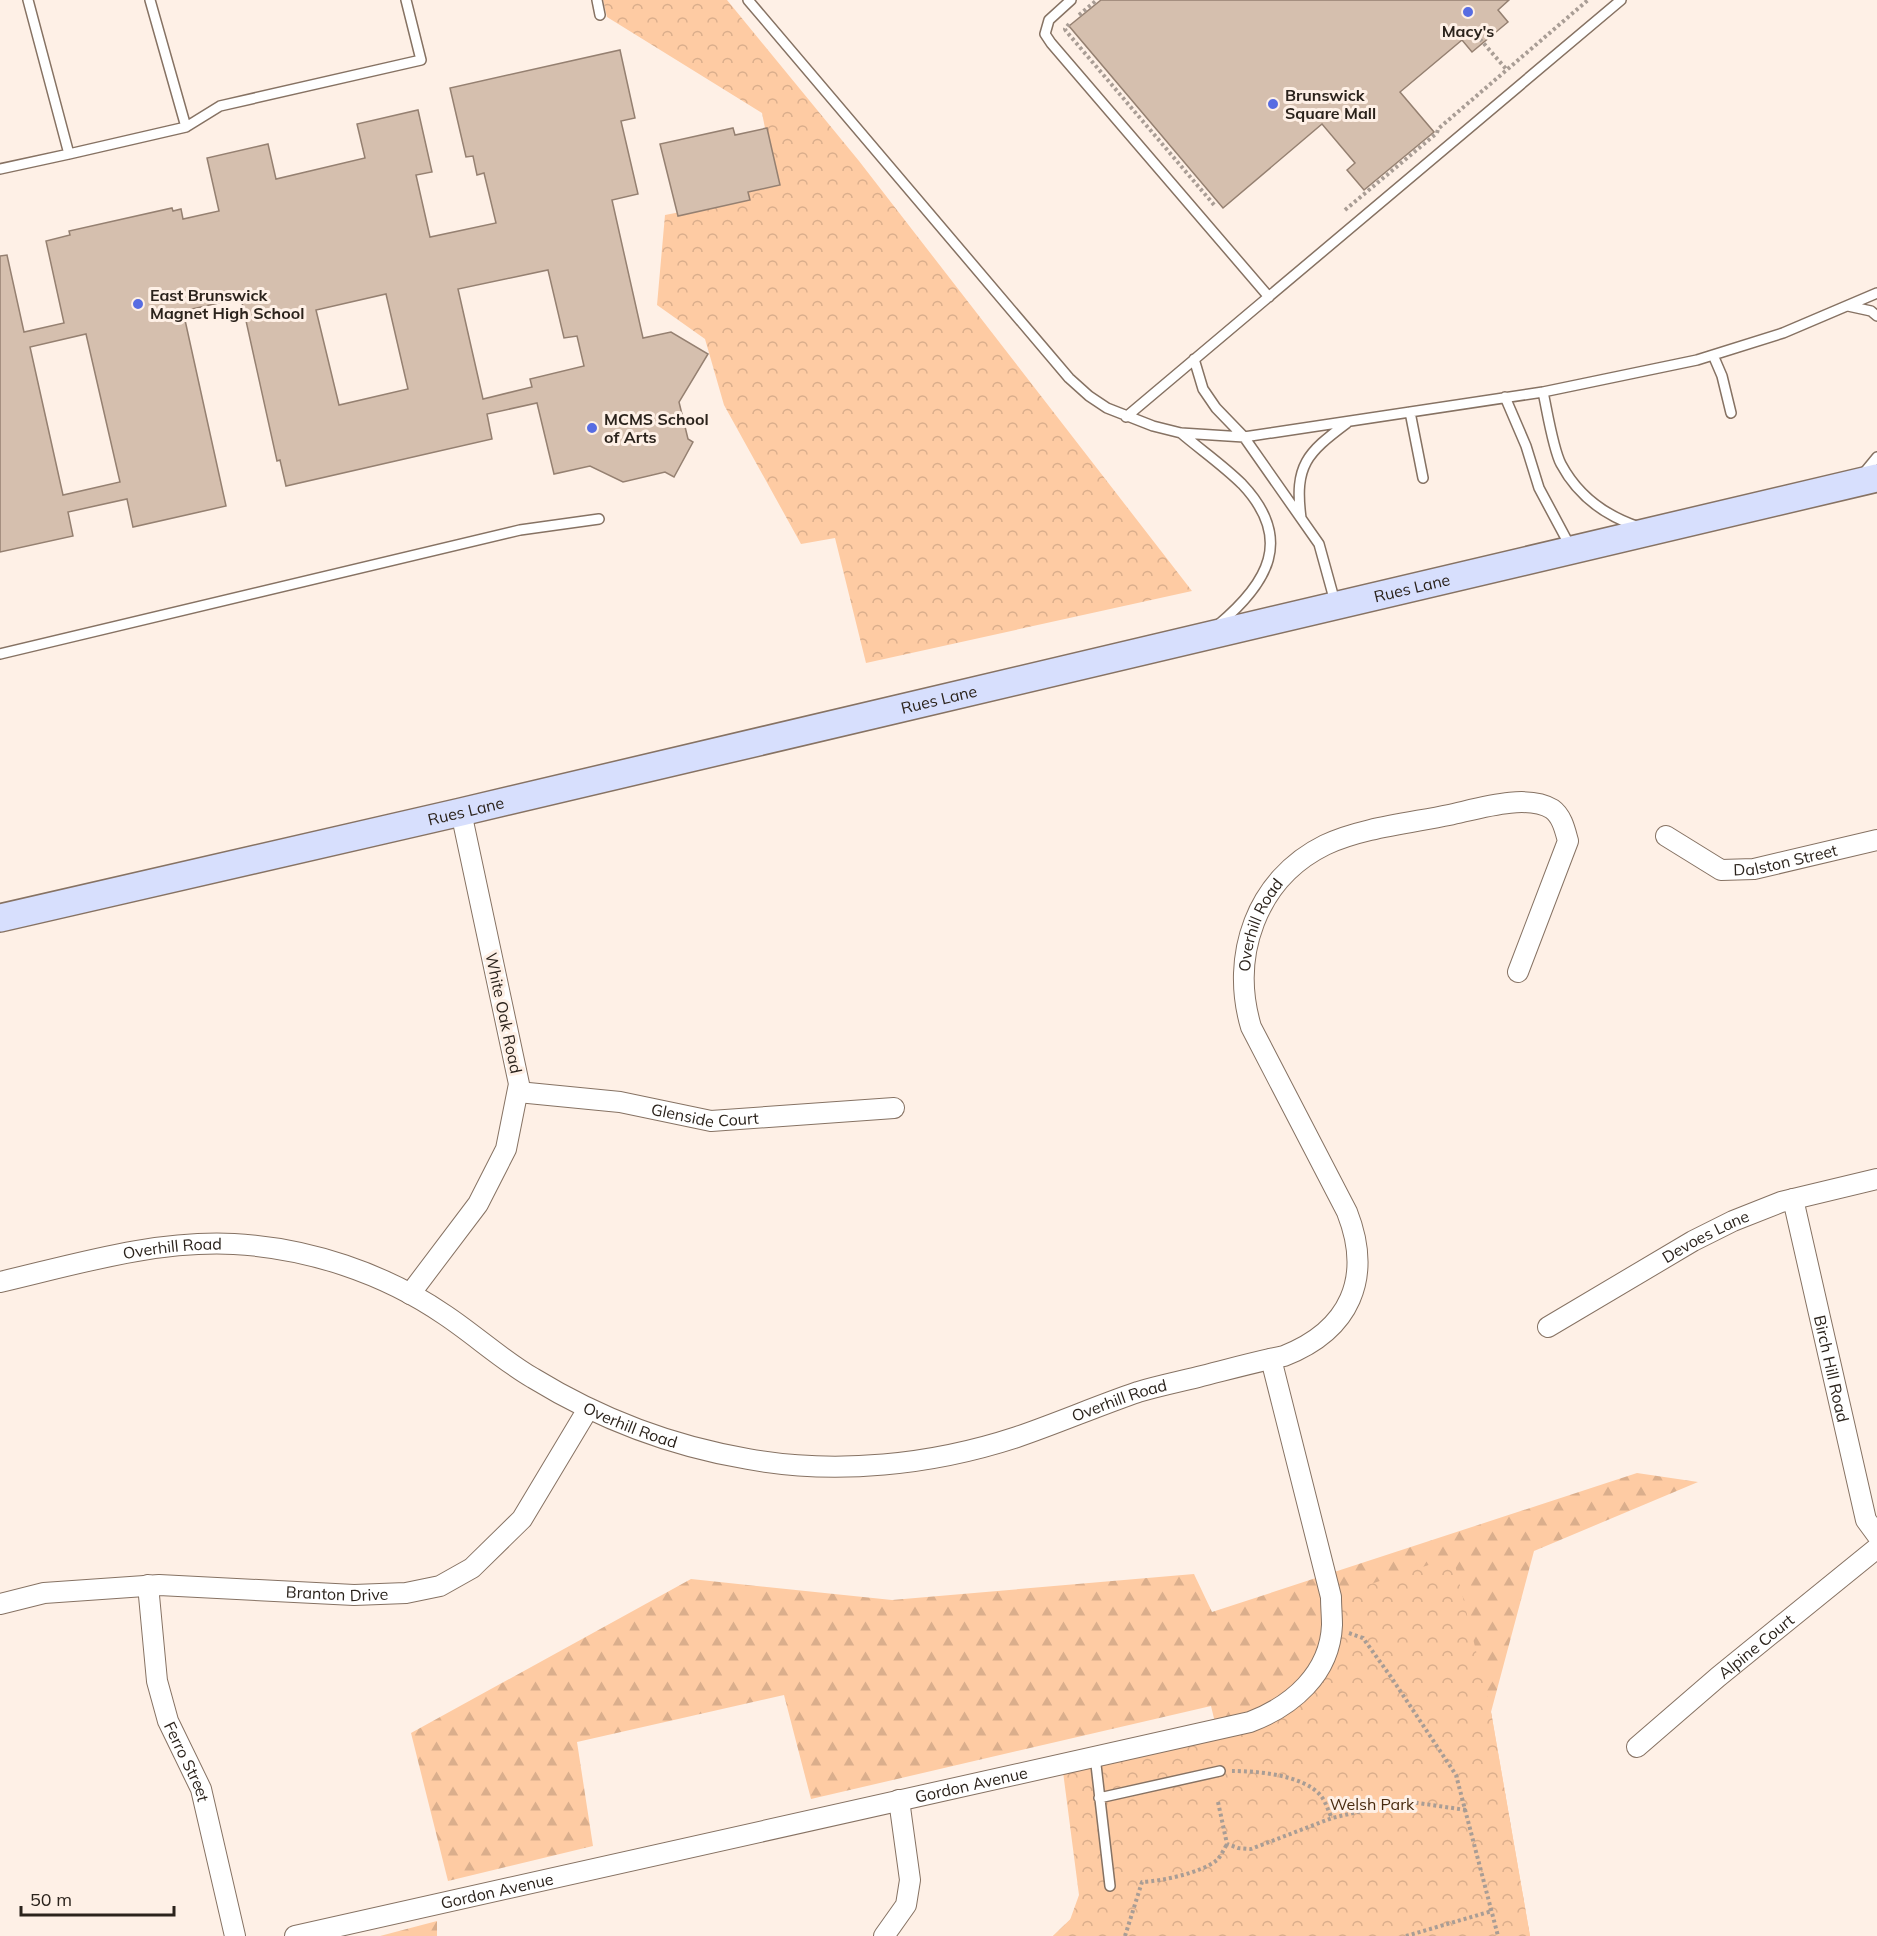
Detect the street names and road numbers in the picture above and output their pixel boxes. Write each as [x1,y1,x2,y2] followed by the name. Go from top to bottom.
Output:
[1372,569,1452,606] street label: Rues Lane
[899,681,979,718] street label: Rues Lane
[426,792,506,829] street label: Rues Lane
[1733,840,1840,880] street label: Dalston Street
[1234,874,1287,972] street label: Overhill Road
[481,951,527,1075] street label: White Oak Road
[650,1099,760,1131] street label: Glenside Court
[1658,1206,1752,1267] street label: Devoes Lane
[121,1234,222,1263] street label: Overhill Road
[1810,1313,1853,1424] street label: Birch Hill Road
[1069,1375,1169,1426] street label: Overhill Road
[580,1397,680,1452] street label: Overhill Road
[285,1582,389,1605] street label: Branton Drive
[1714,1609,1798,1683] street label: Alpine Court
[160,1718,214,1804] street label: Ferro Street
[913,1762,1029,1807] street label: Gordon Avenue
[439,1868,555,1913] street label: Gordon Avenue

